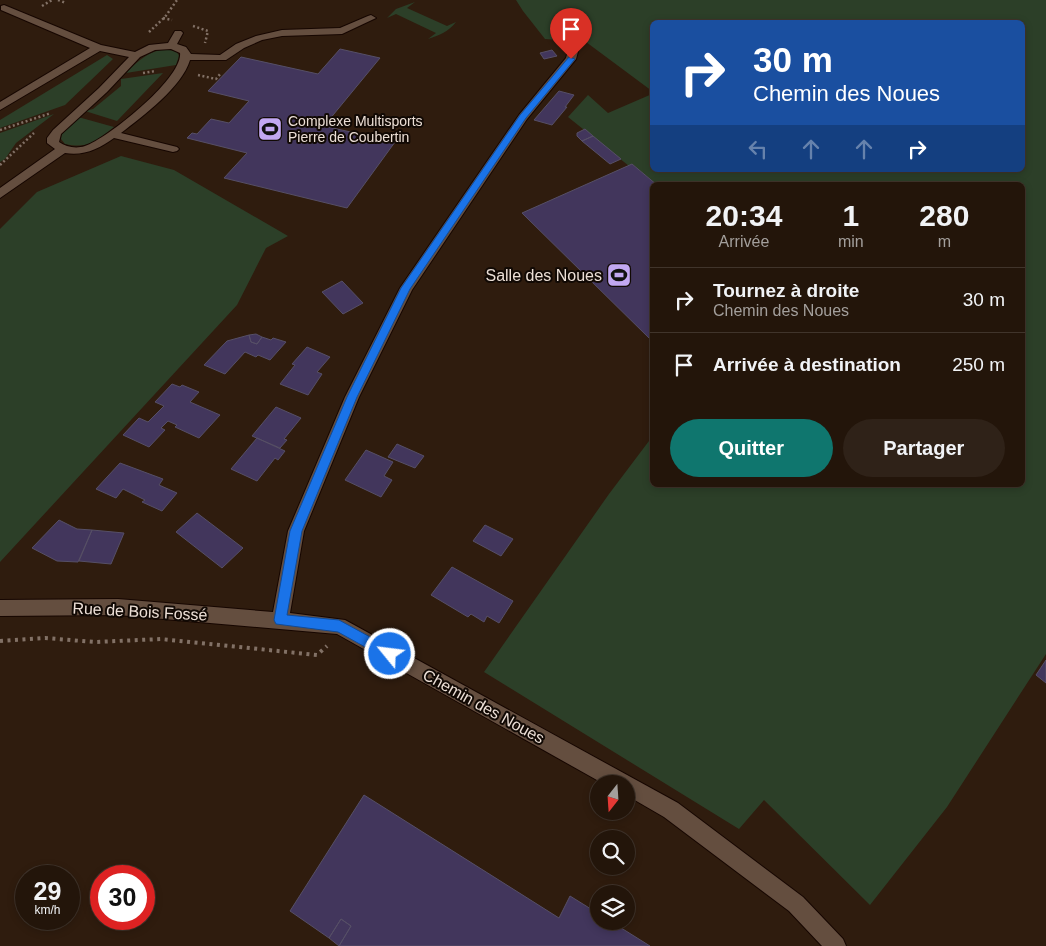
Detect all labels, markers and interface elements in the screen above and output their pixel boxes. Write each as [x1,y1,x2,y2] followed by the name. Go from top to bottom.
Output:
[550,8,592,59] pin
[557,15,585,43] icon: arrive
[670,40,735,105] icon: right
[753,40,833,79] text: 30 m
[753,81,940,106] text: Chemin des Noues
[288,113,423,145] place label: Complexe Multisports Pierre de Coubertin
[257,116,283,142] sports icon: Complexe Multisports Pierre de Coubertin
[744,135,772,163] icon: left
[797,135,825,163] icon: ahead
[850,135,878,163] icon: ahead
[903,135,931,163] icon: right
[706,199,782,232] text: 20:34
[842,199,859,232] text: 1
[919,199,969,232] text: 280
[719,233,769,250] text: Arrivée
[838,233,864,250] text: min
[938,233,951,250] text: m
[606,262,632,288] sports icon: Salle des Noues
[485,267,602,284] place label: Salle des Noues
[713,280,859,301] text: Tournez à droite
[670,286,698,314] icon: right
[963,289,1005,310] text: 30 m
[713,302,849,319] text: Chemin des Noues
[670,351,698,379] icon: arrive
[713,354,901,375] text: Arrivée à destination
[952,354,1005,375] text: 250 m
[670,419,833,477] button: Quitter
[843,419,1005,477] button: Partager
[72,599,208,624] street label: Rue de Bois Fossé
[363,627,415,679] position arrow
[420,666,547,747] street label: Chemin des Noues
[590,775,635,820] north arrow
[590,775,635,930] map controls
[590,830,635,875] button: search
[90,865,155,930] speed limit sign: 30
[34,877,61,905] text: 29
[590,885,635,930] button: layers
[34,903,61,917] text: km/h

